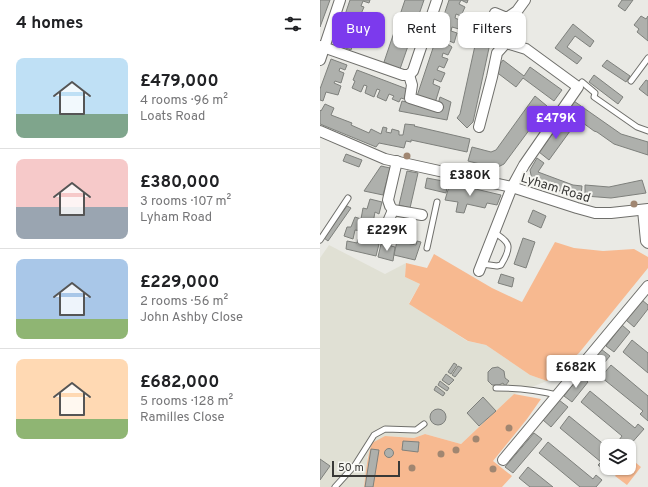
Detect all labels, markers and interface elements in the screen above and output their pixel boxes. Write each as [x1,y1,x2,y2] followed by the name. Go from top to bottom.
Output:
[332,12,385,48] chip: Buy
[393,12,450,48] chip: Rent
[458,12,526,48] chip: Filters
[16,13,83,35] text: 4 homes
[282,13,304,35] icon: filters
[140,71,219,93] text: £479,000
[48,74,96,122] icon: home
[140,93,228,109] text: 4 rooms · 96 m²
[528,106,584,140] pin: £479K
[140,109,205,125] text: Loats Road
[536,111,576,127] text: £479K
[442,163,498,197] pin: £380K
[449,168,491,184] text: £380K
[519,171,592,207] street label: Lyham Road
[140,172,220,194] text: £380,000
[48,175,96,223] icon: home
[140,194,231,210] text: 3 rooms · 107 m²
[140,210,212,226] text: Lyham Road
[359,218,415,252] pin: £229K
[367,223,407,239] text: £229K
[140,272,219,294] text: £229,000
[48,275,96,323] icon: home
[140,294,228,310] text: 2 rooms · 56 m²
[140,310,243,326] text: John Ashby Close
[548,355,604,389] pin: £682K
[556,360,596,376] text: £682K
[140,372,219,394] text: £682,000
[48,375,96,423] icon: home
[140,394,233,410] text: 5 rooms · 128 m²
[140,410,225,426] text: Ramilles Close
[600,439,636,475] map controls
[600,439,636,475] button: layers
[332,459,400,478] scale bar
[338,461,364,475] text: 50 m

